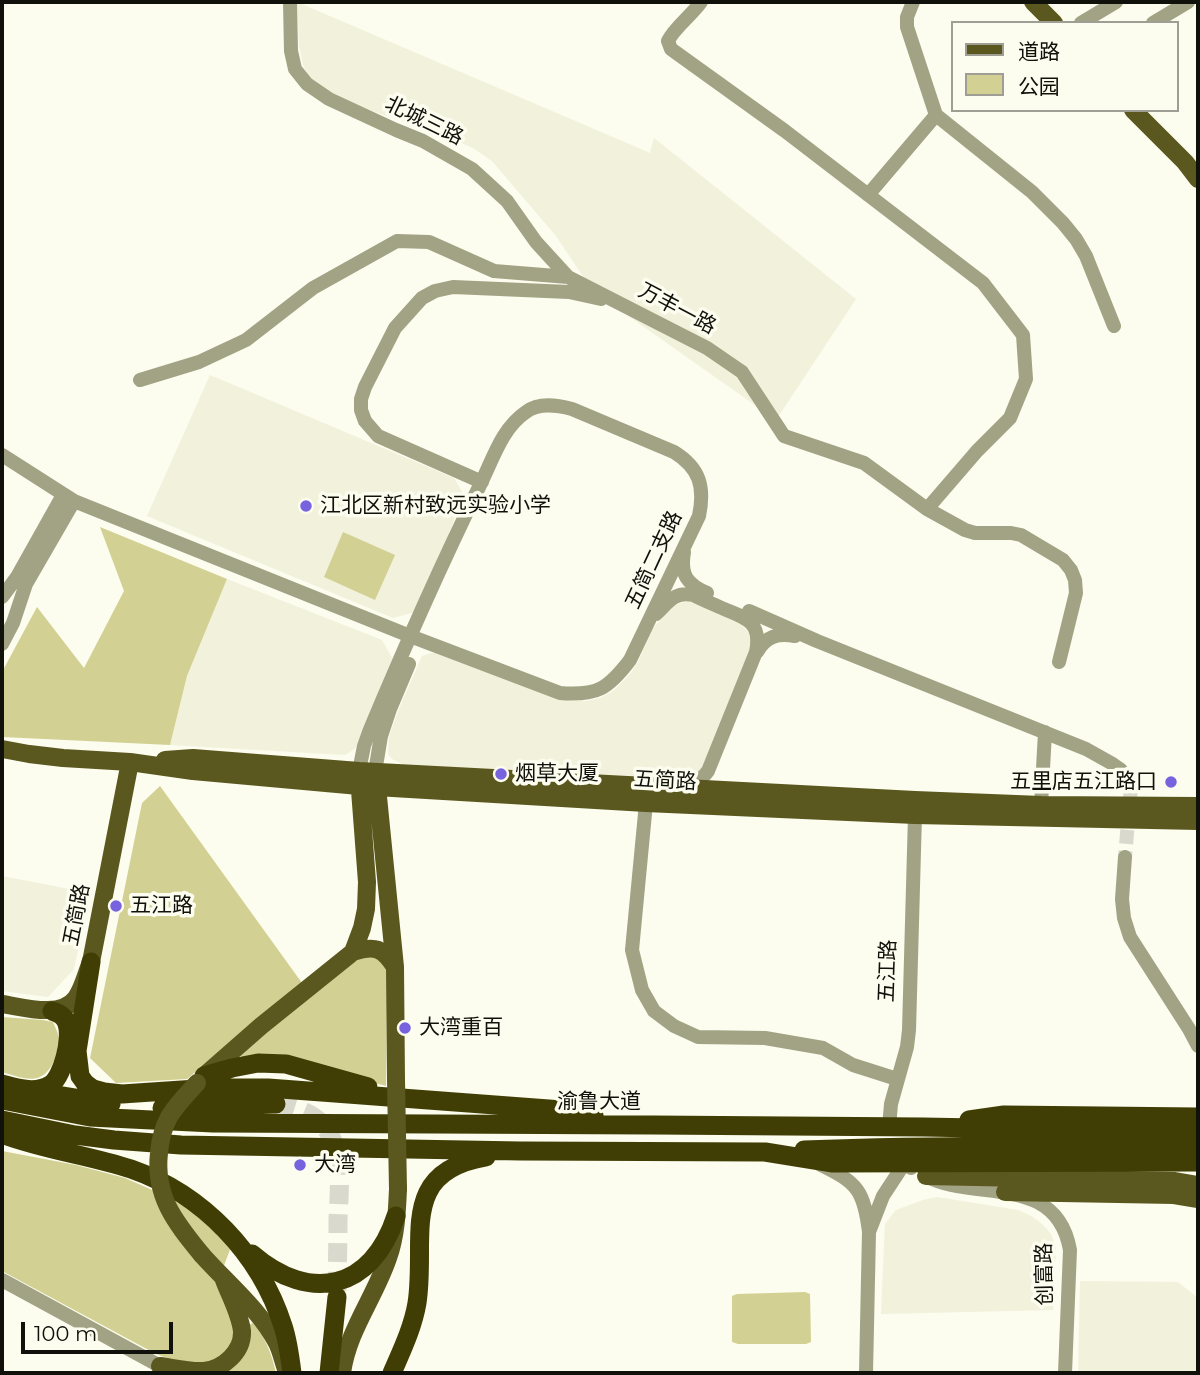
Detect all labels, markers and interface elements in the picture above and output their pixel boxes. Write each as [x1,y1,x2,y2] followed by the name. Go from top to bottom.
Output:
[951,21,1179,112] legend
[1018,39,1060,64] text: 道路
[1018,74,1060,99] text: 公园
[381,91,467,151] street label: 北城三路
[634,278,720,340] street label: 万丰一路
[320,493,551,519] place label: 江北区新村致远实验小学
[298,498,314,514] marker: 江北区新村致远实验小学
[620,507,688,613] street label: 五简二支路
[515,761,599,787] place label: 烟草大厦
[493,766,509,782] marker: 烟草大厦
[633,767,697,795] street label: 五简路
[1010,769,1157,795] place label: 五里店五江路口
[1163,774,1179,790] marker: 五里店五江路口
[59,882,95,948] street label: 五简路
[130,893,193,919] place label: 五江路
[108,898,124,914] marker: 五江路
[874,939,902,1003] street label: 五江路
[419,1015,503,1041] place label: 大湾重百
[397,1020,413,1036] marker: 大湾重百
[557,1089,641,1115] street label: 渝鲁大道
[314,1152,356,1178] place label: 大湾
[292,1157,308,1173] marker: 大湾
[1032,1242,1058,1306] street label: 创富路
[24,1308,177,1352] scale bar
[34,1321,97,1346] text: 100 m

